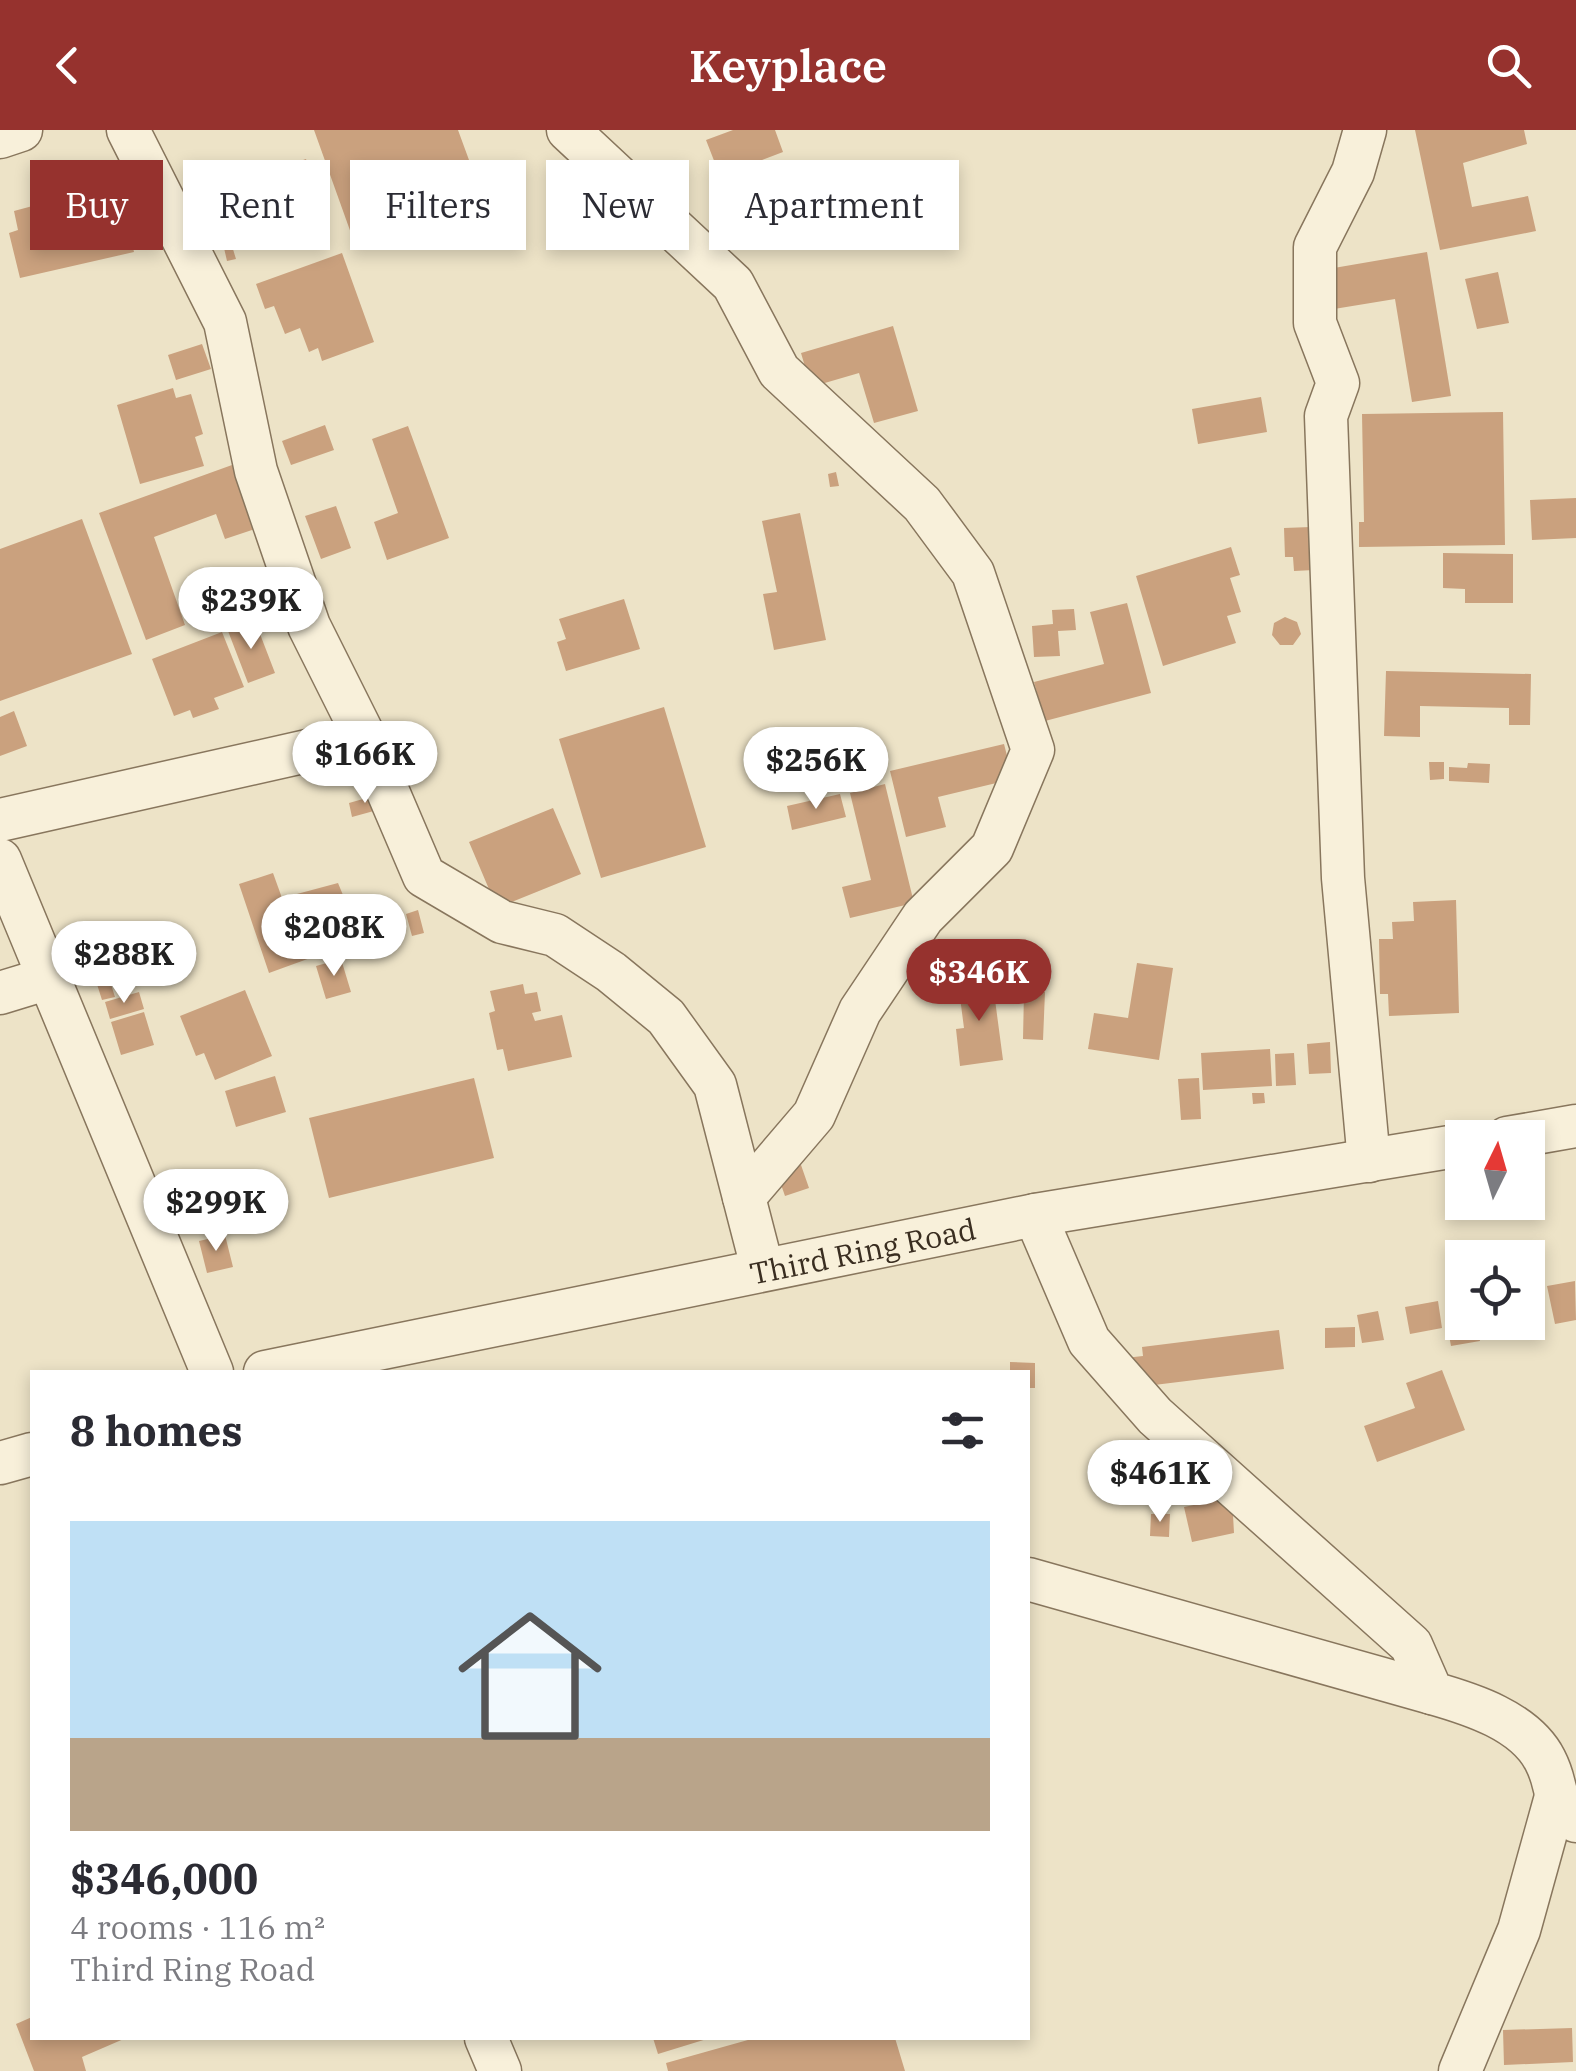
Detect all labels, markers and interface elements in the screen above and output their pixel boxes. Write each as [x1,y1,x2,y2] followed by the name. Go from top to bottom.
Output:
[689,36,887,94] text: Keyplace
[40,38,95,93] icon: back
[1481,38,1536,93] icon: search
[30,160,163,250] chip: Buy
[183,160,330,250] chip: Rent
[350,160,526,250] chip: Filters
[546,160,689,250] chip: New
[709,160,959,250] chip: Apartment
[181,567,321,652] pin: $239K
[200,578,302,620] text: $239K
[295,721,435,806] pin: $166K
[746,727,886,812] pin: $256K
[314,732,416,774] text: $166K
[765,738,867,780] text: $256K
[264,894,404,979] pin: $208K
[283,905,385,947] text: $208K
[54,921,194,1006] pin: $288K
[73,932,175,974] text: $288K
[909,939,1049,1024] pin: $346K
[928,950,1030,992] text: $346K
[1445,1120,1545,1220] north arrow
[1445,1120,1545,1340] map controls
[146,1169,286,1254] pin: $299K
[165,1180,267,1222] text: $299K
[746,1208,979,1292] street label: Third Ring Road
[1445,1240,1545,1340] button: locate
[70,1403,243,1458] text: 8 homes
[935,1403,990,1458] icon: filters
[1090,1440,1230,1525] pin: $461K
[1109,1451,1211,1493] text: $461K
[440,1586,620,1766] icon: home
[70,1851,258,1906] text: $346,000
[70,1906,325,1948] text: 4 rooms · 116 m²
[70,1948,315,1990] text: Third Ring Road

